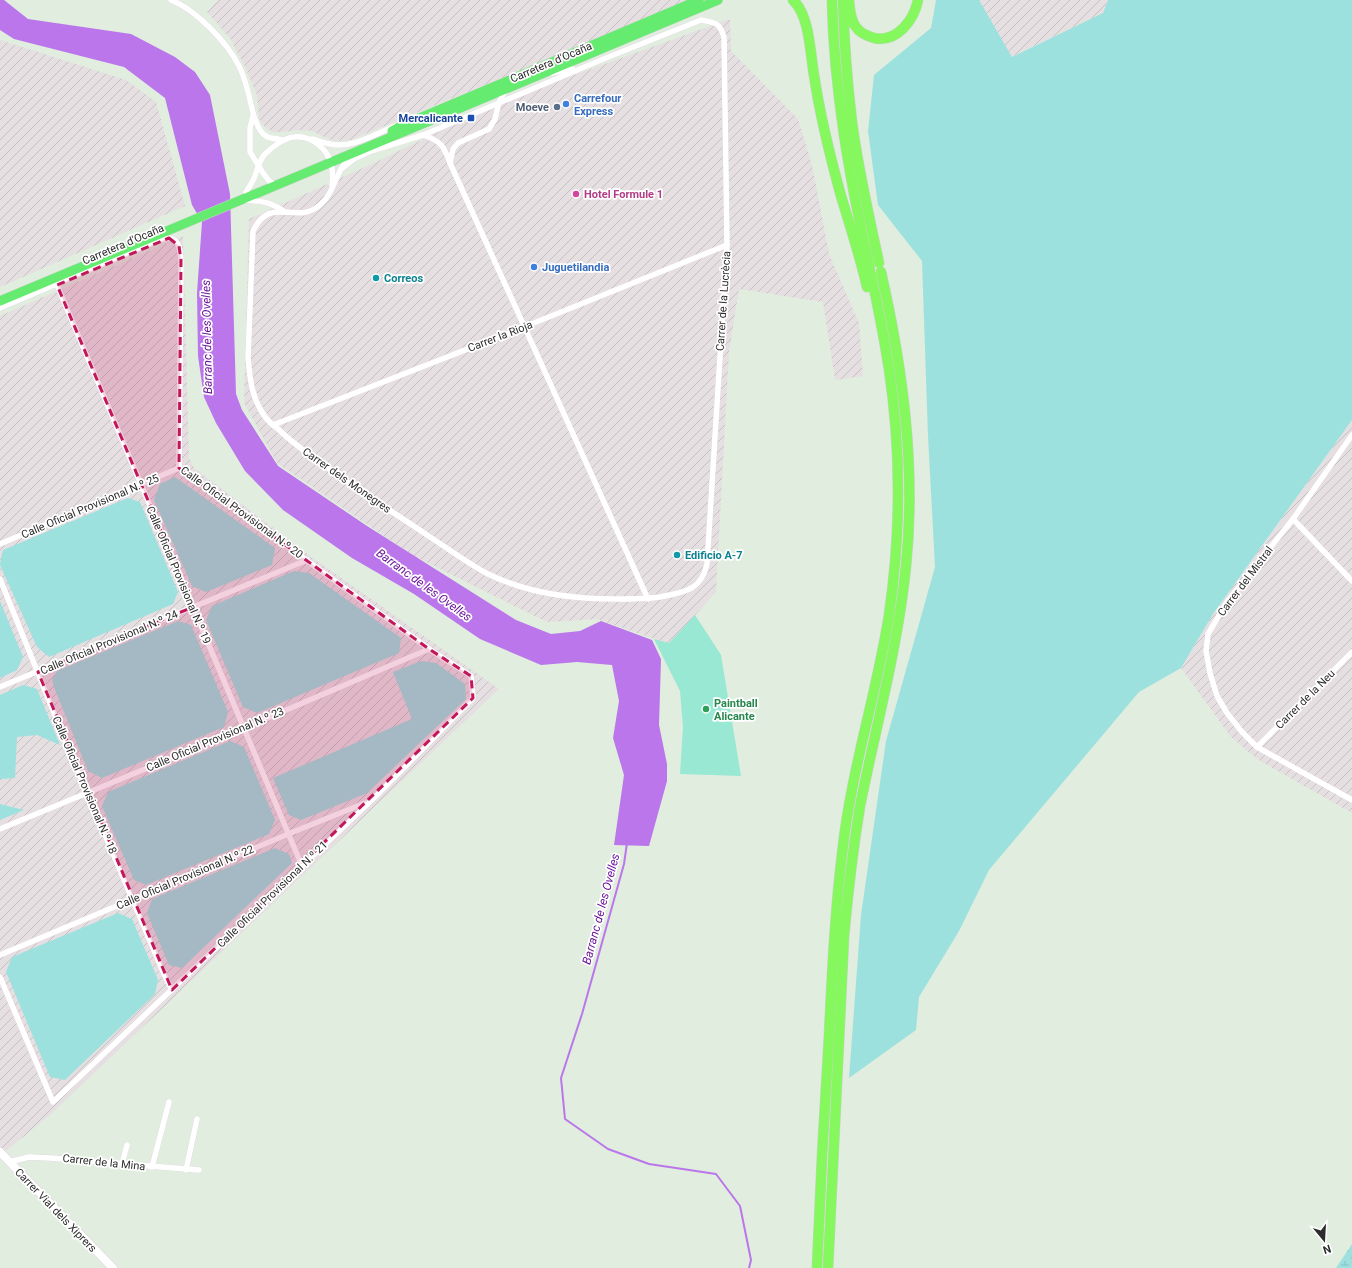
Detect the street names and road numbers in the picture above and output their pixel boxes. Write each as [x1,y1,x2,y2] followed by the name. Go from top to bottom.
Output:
[508,39,594,86] street label: Carretera d'Ocaña
[80,221,166,268] street label: Carretera d'Ocaña
[714,251,733,352] street label: Carrer de la Lucrècia
[466,318,535,355] street label: Carrer la Rioja
[300,445,394,516] street label: Carrer dels Monegres
[178,464,305,561] street label: Calle Oficial Provisional N.º 20
[19,472,161,541] street label: Calle Oficial Provisional N.º 25
[144,504,213,646] street label: Calle Oficial Provisional N.º 19
[1215,544,1276,619] street label: Carrer del Mistral
[38,608,180,677] street label: Calle Oficial Provisional N.º 24
[1273,667,1338,732] street label: Carrer de la Neu
[144,705,286,774] street label: Calle Oficial Provisional N.º 23
[50,714,119,856] street label: Calle Oficial Provisional N.º 18
[215,838,330,951] street label: Calle Oficial Provisional N.º 21
[114,843,256,912] street label: Calle Oficial Provisional N.º 22
[62,1152,146,1173] street label: Carrer de la Mina
[12,1166,99,1255] street label: Carrer Vial dels Xiprers

